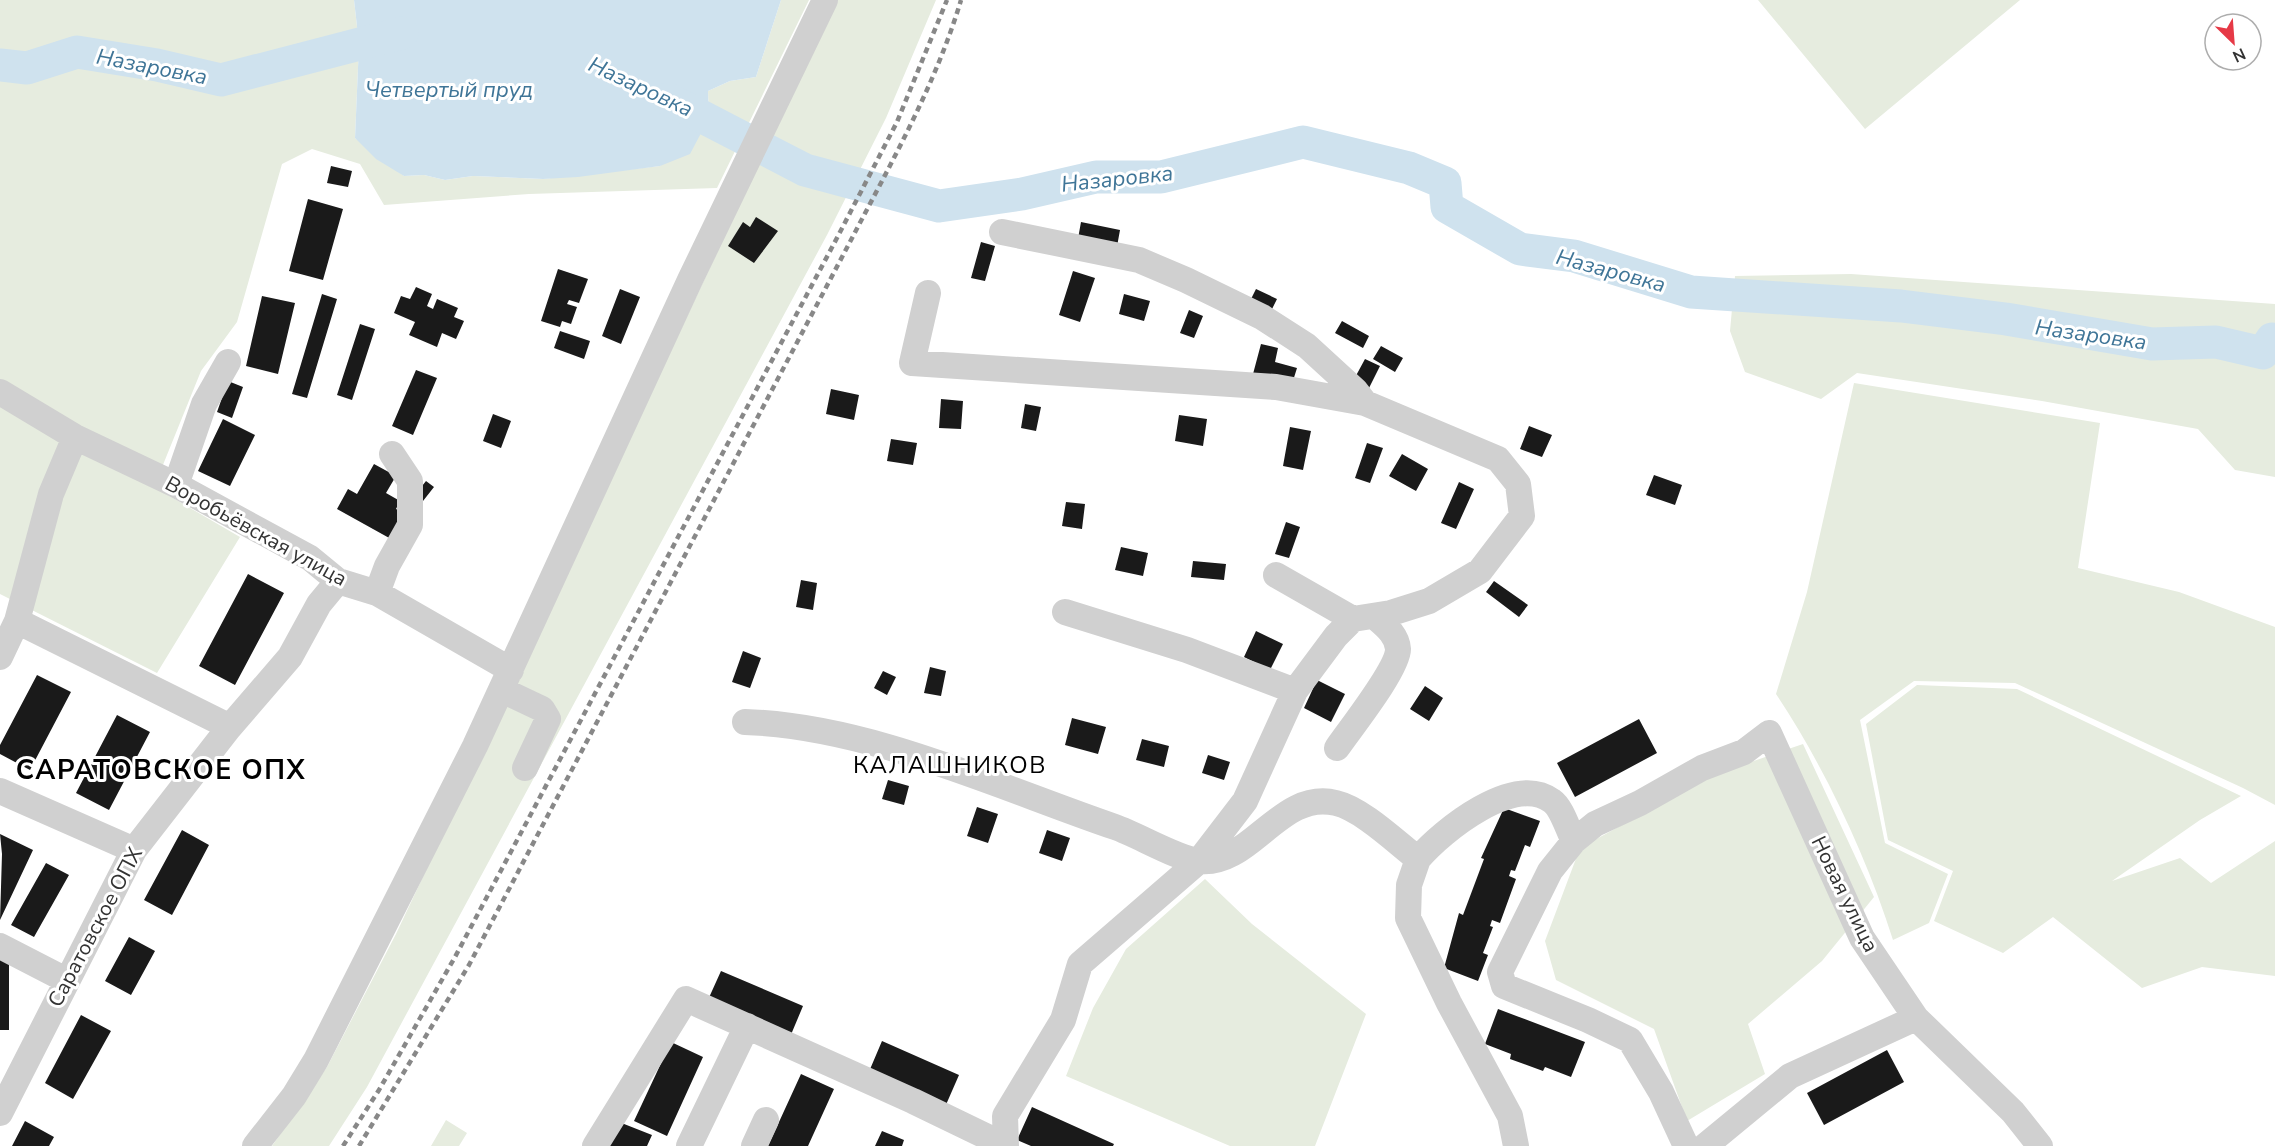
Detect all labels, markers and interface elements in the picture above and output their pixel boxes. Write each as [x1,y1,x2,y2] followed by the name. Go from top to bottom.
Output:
[2203,12,2263,72] north arrow
[94,42,210,92] water label: Назаровка
[2229,42,2249,67] text: N
[583,50,698,124] water label: Назаровка
[365,75,533,105] water label: Четвертый пруд
[1060,158,1175,200] water label: Назаровка
[1553,242,1669,300] water label: Назаровка
[2033,312,2149,358] water label: Назаровка
[160,469,352,593] street label: Воробьёвская улица
[853,749,1047,781] district label: КАЛАШНИКОВ
[16,752,306,789] district label: САРАТОВСКОЕ ОПХ
[1805,831,1885,957] street label: Новая улица
[41,842,149,1012] street label: Саратовское ОПХ

